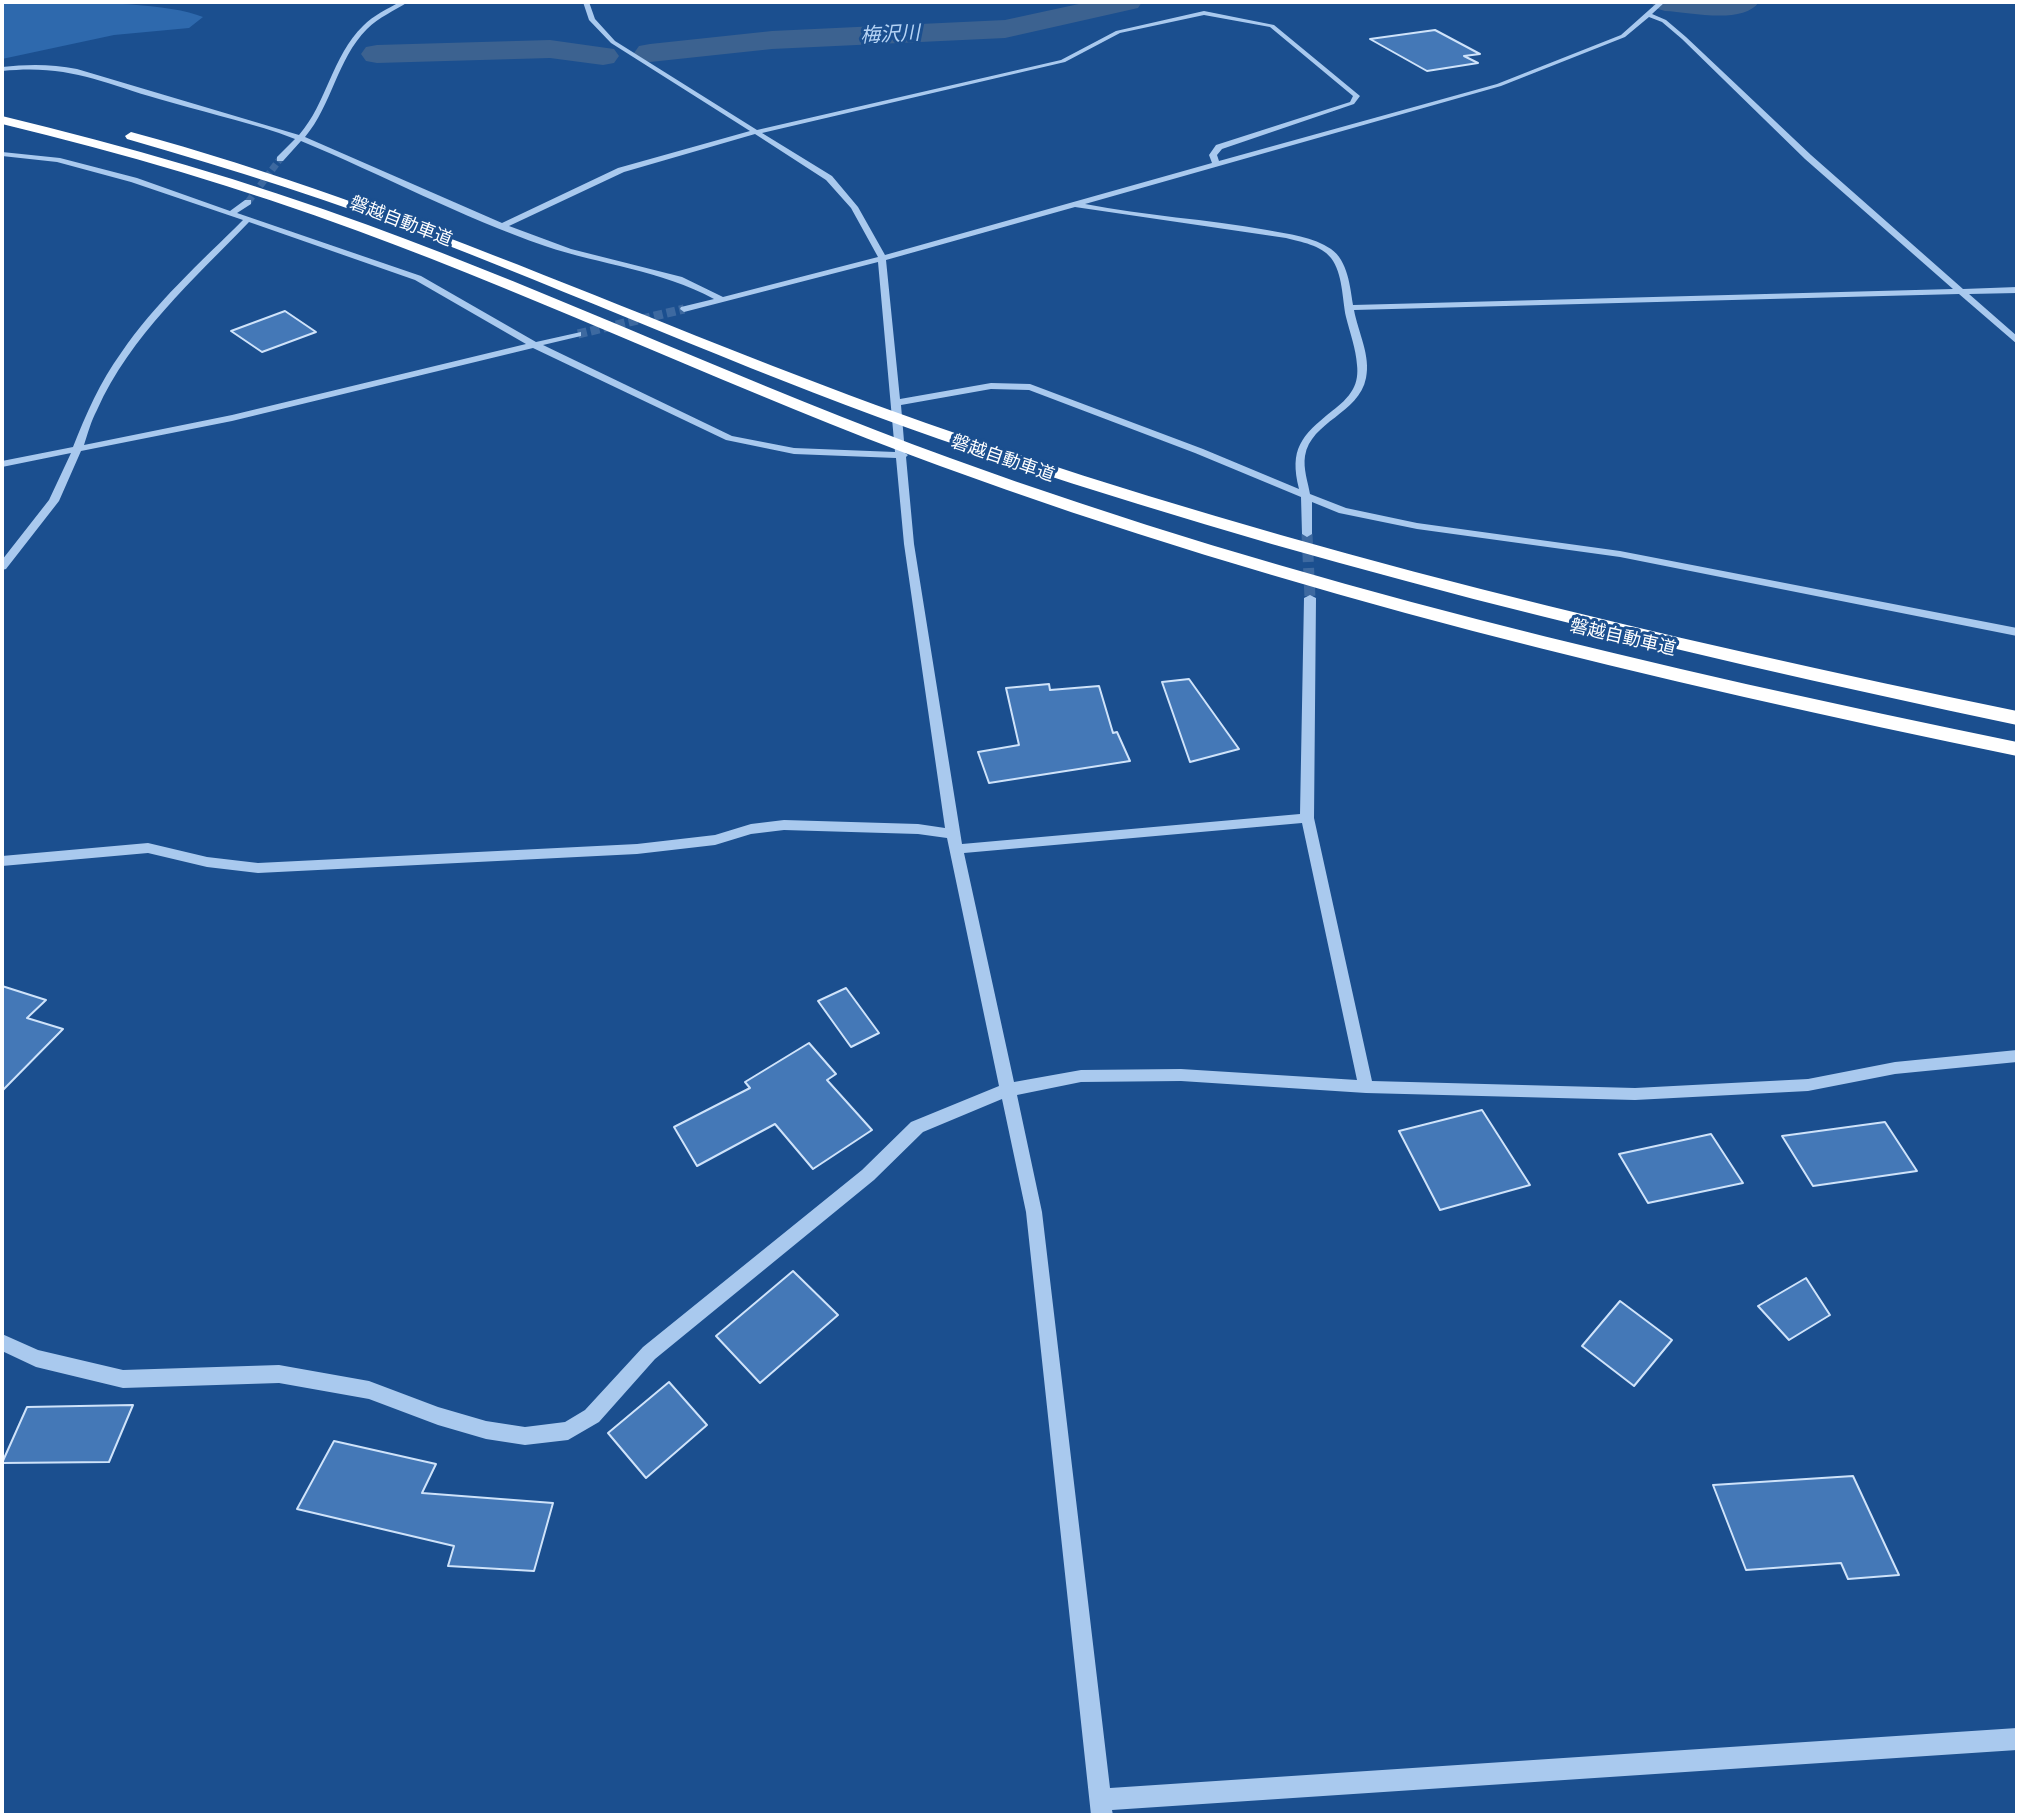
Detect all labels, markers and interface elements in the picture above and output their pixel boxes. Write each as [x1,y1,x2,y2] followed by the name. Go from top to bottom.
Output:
[859,20,921,48] water label: 梅沢川
[347,192,455,250] street label: 磐越自動車道
[948,430,1058,486] street label: 磐越自動車道
[1568,614,1678,660] street label: 磐越自動車道

